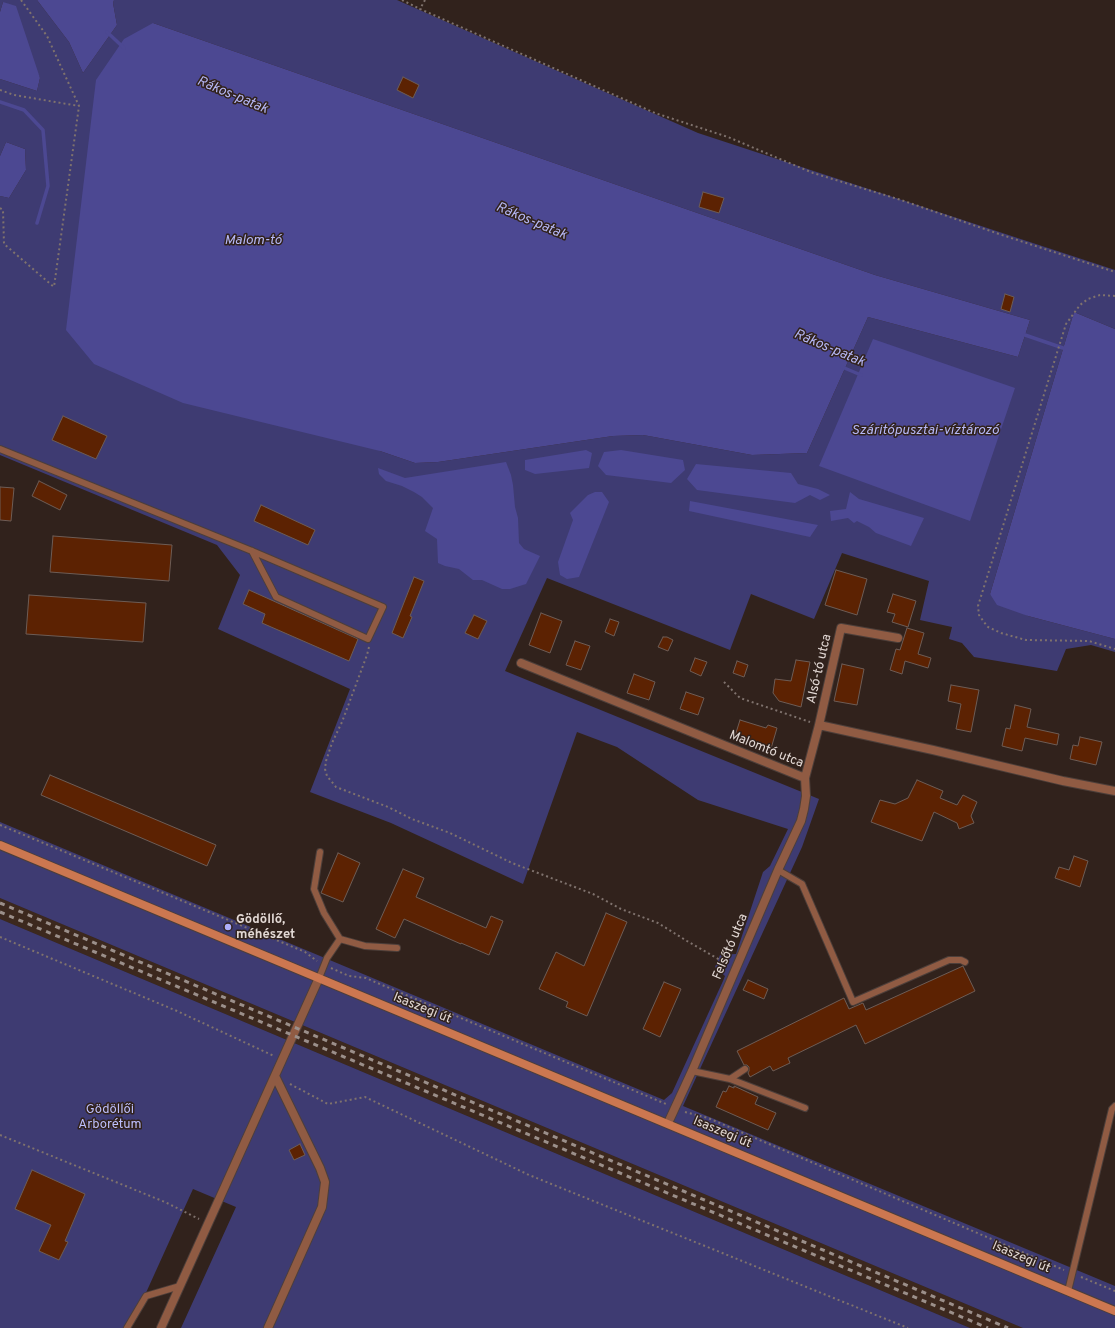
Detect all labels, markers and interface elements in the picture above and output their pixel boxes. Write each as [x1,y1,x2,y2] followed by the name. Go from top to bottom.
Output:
[194,74,270,118] water label: Rákos-patak
[493,200,569,244] water label: Rákos-patak
[224,233,282,249] water label: Malom-tó
[791,327,867,371] water label: Rákos-patak
[851,423,999,439] water label: Száritópusztai-víztározó
[804,633,836,705] street label: Alsó-tó utca
[727,728,805,772] street label: Malomtó utca
[236,912,295,943] place label: Gödöllő, méhészet
[710,912,752,982] street label: Felsőtó utca
[223,922,233,932] marker: Gödöllő, méhészet
[390,990,454,1028] street label: Isaszegi út
[78,1102,142,1133] park label: Gödöllői Arborétum
[691,1114,753,1152] street label: Isaszegi út
[990,1239,1052,1277] street label: Isaszegi út

